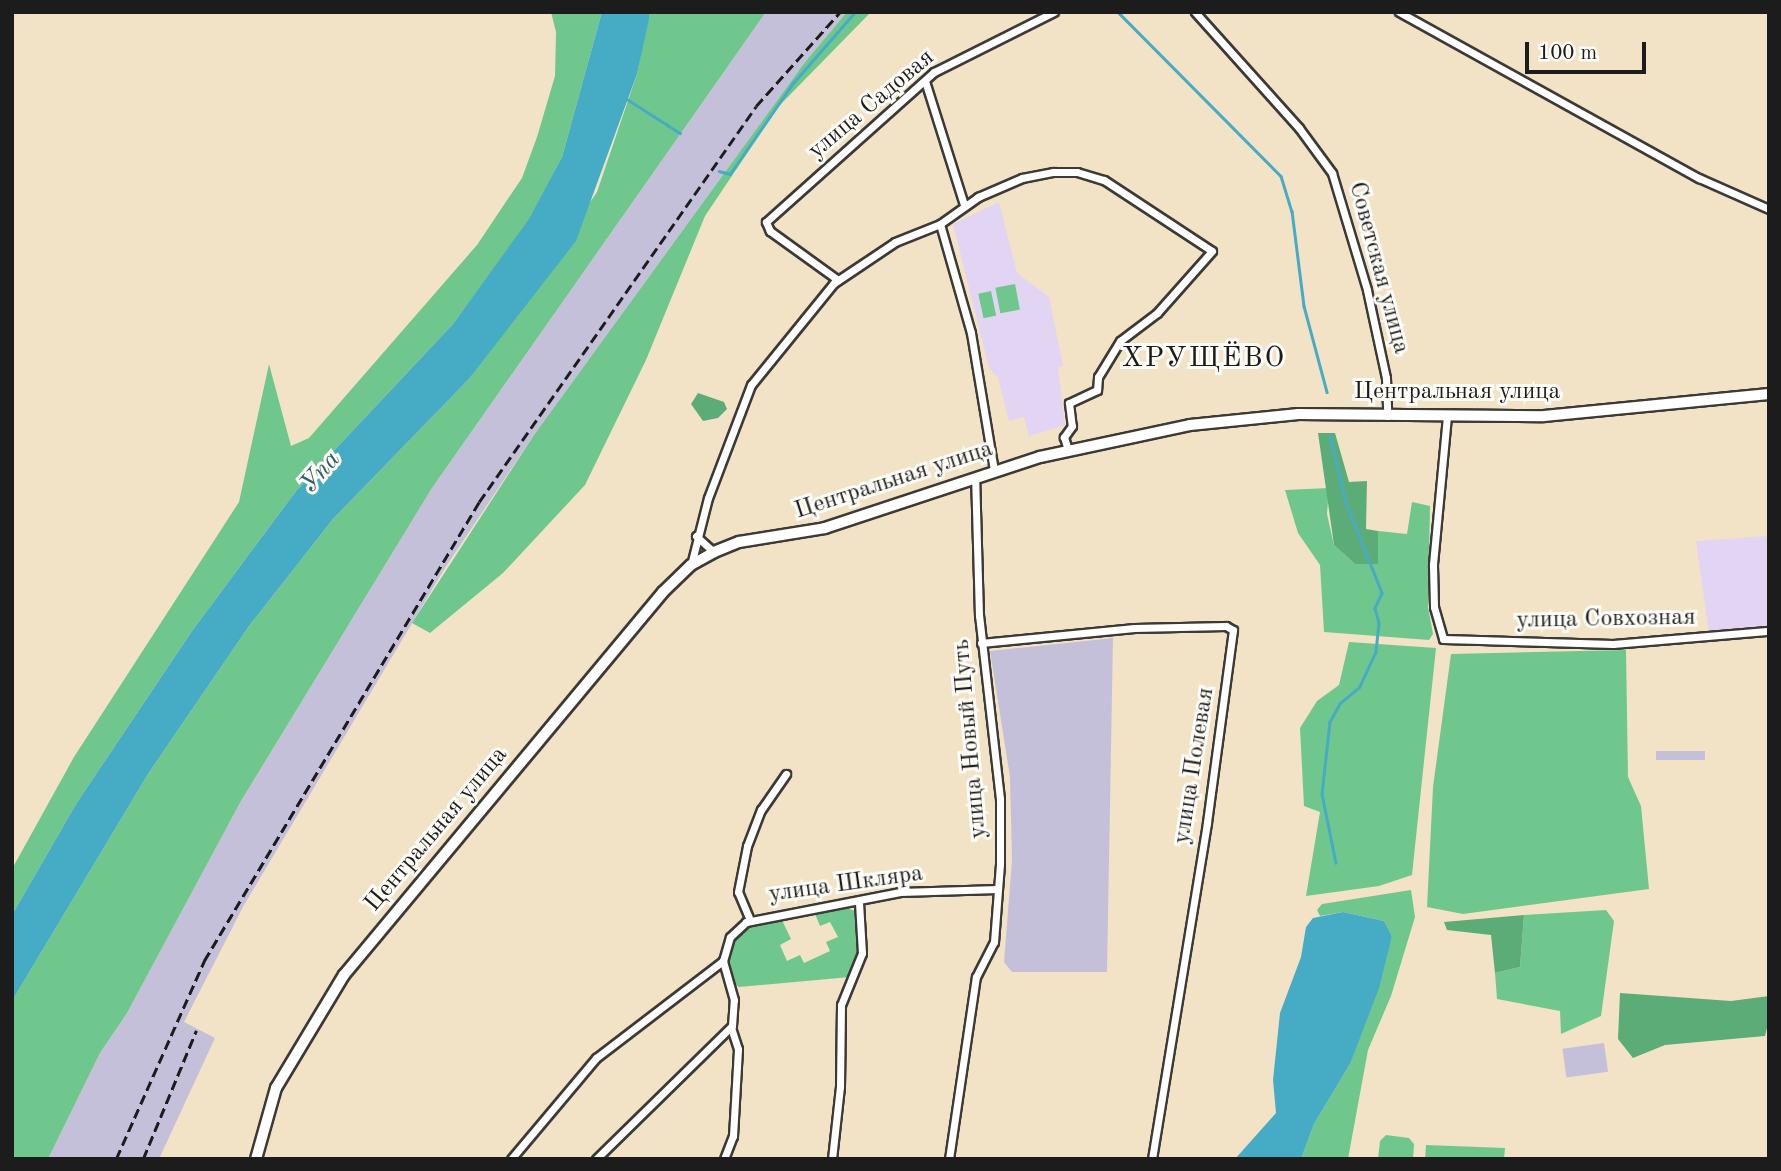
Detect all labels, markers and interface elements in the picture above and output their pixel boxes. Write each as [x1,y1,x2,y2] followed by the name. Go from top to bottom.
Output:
[1529,28,1650,72] scale bar
[1538,43,1597,64] text: 100 m
[803,44,941,166] street label: улица Садовая
[1341,179,1415,357] street label: Советская улица
[1123,342,1285,376] district label: ХРУЩЁВО
[1354,379,1560,407] street label: Центральная улица
[791,435,997,527] street label: Центральная улица
[294,445,348,501] water label: Упа
[1516,604,1696,636] street label: улица Совхозная
[948,638,994,840] street label: улица Новый Путь
[1168,686,1222,846] street label: улица Полевая
[360,742,514,918] street label: Центральная улица
[767,860,925,910] street label: улица Шкляра

